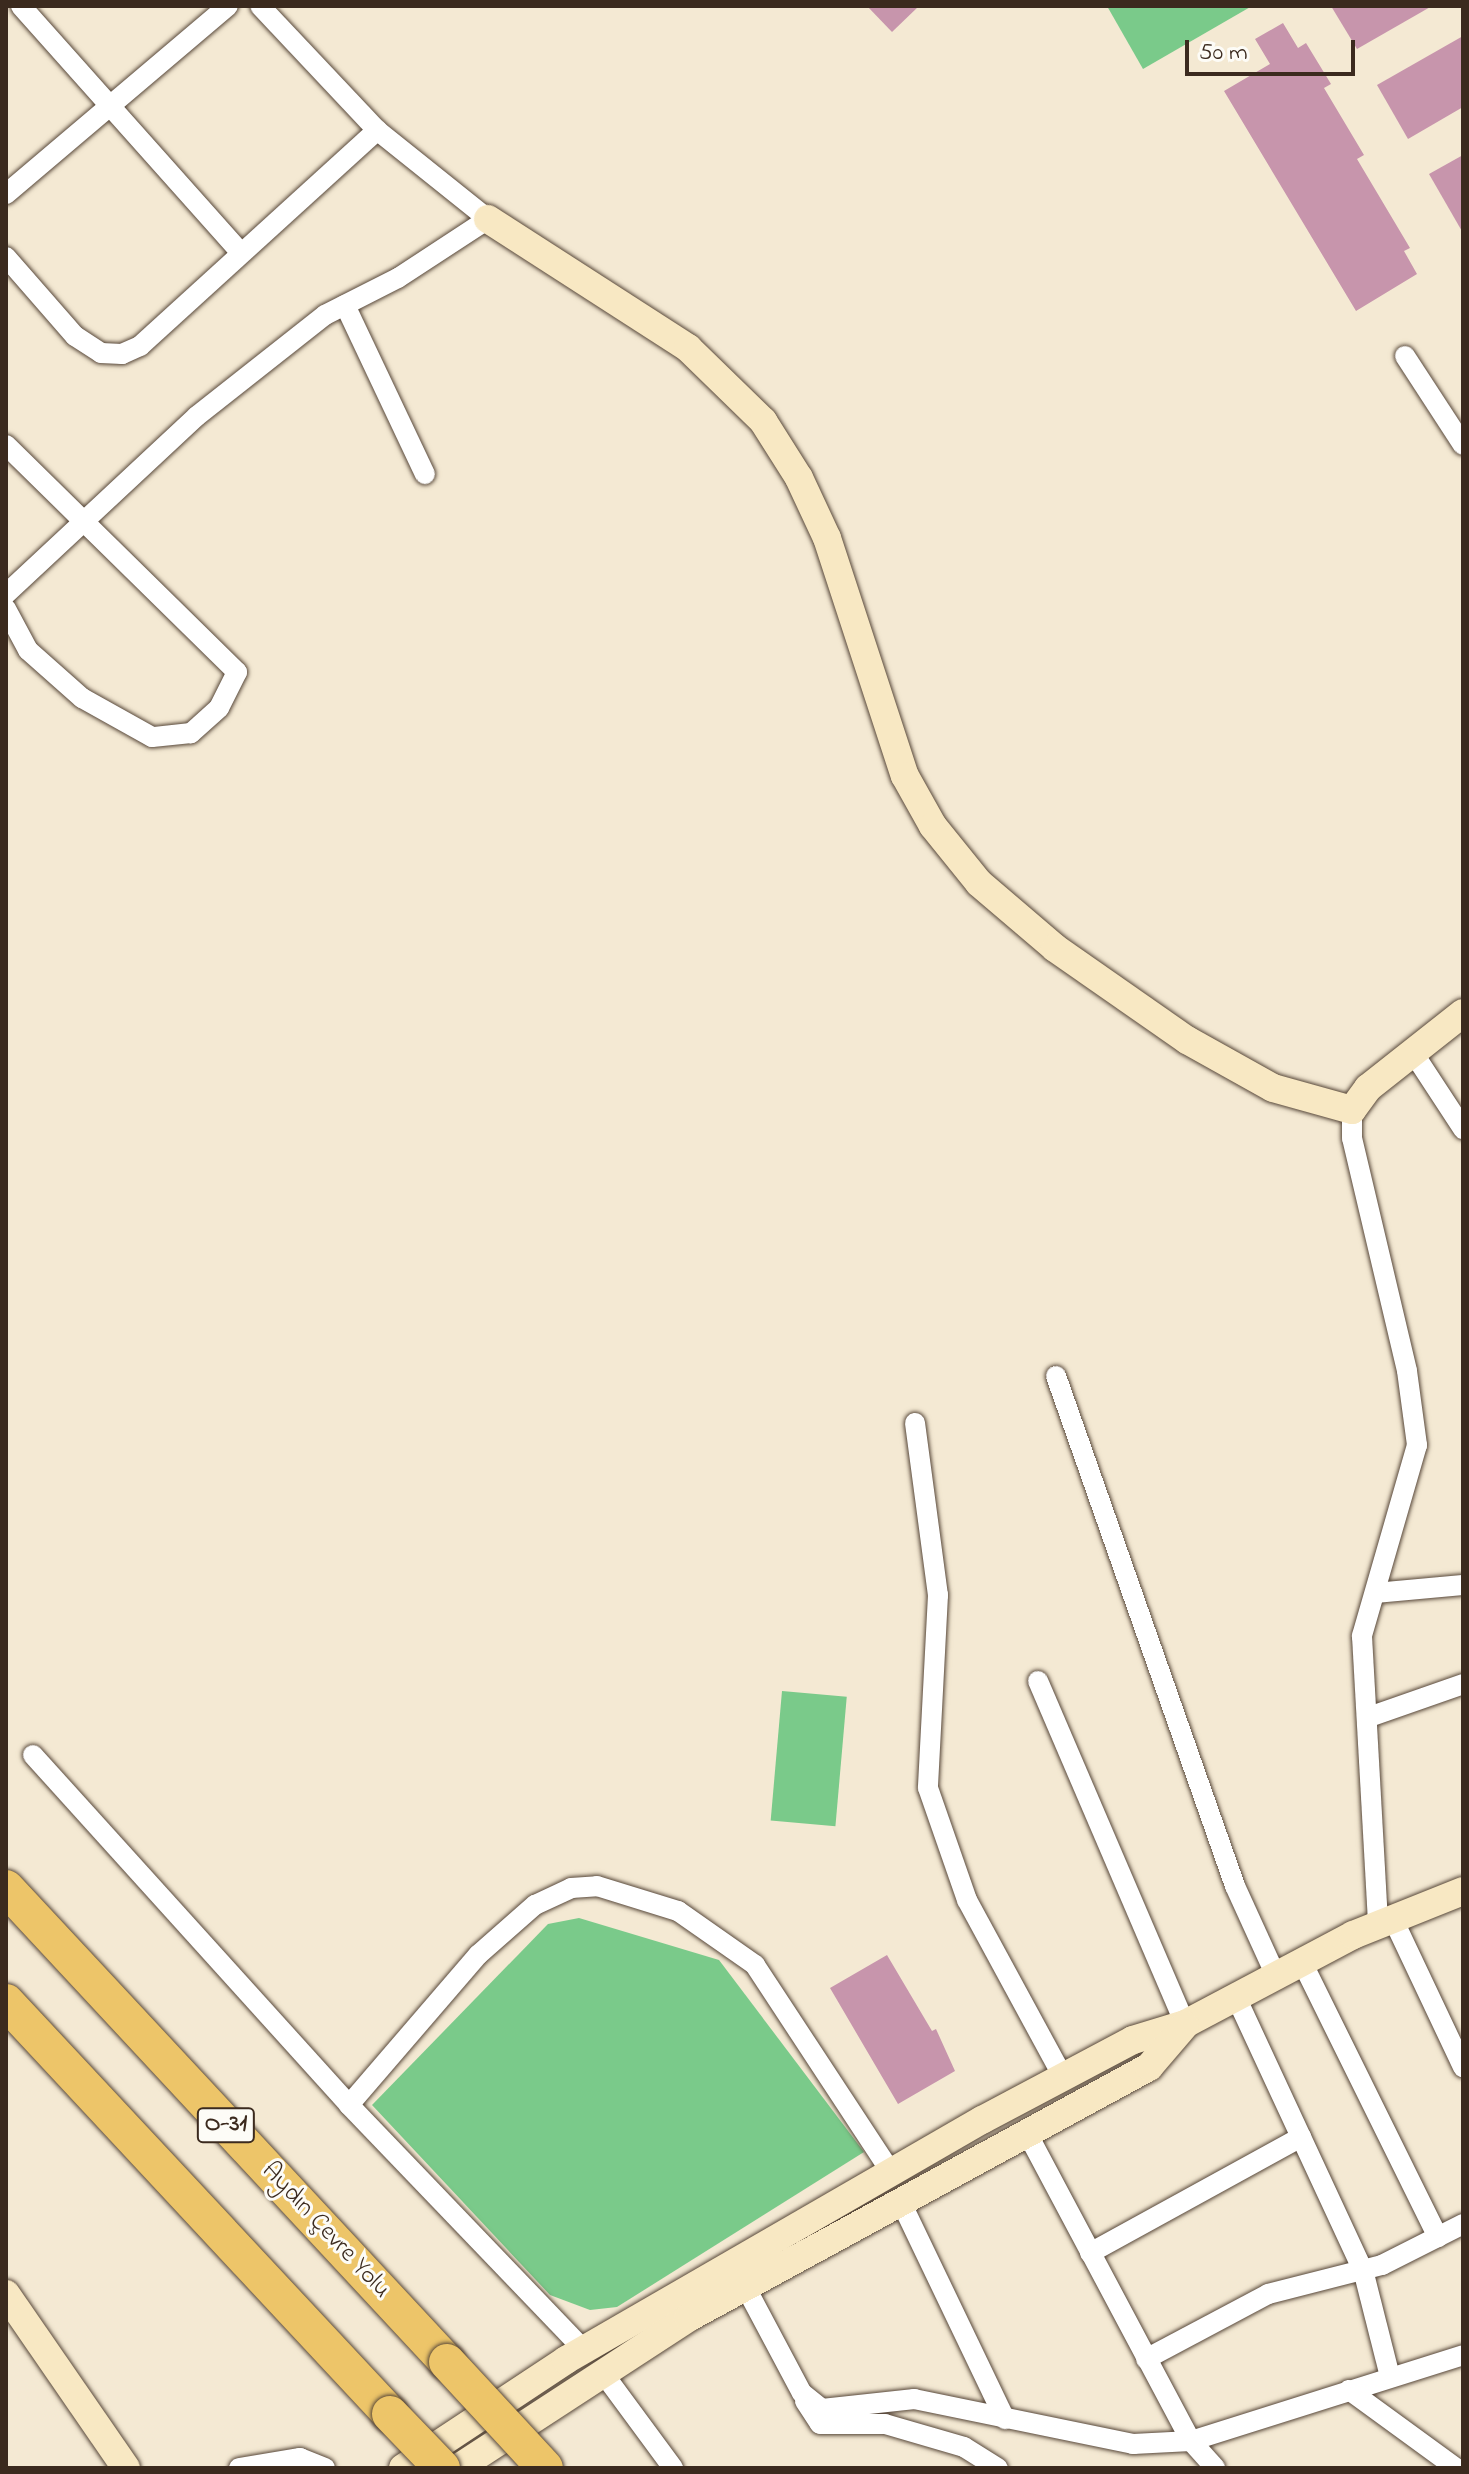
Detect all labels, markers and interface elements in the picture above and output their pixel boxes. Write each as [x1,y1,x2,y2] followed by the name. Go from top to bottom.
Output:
[1189,24,1359,74] scale bar
[1199,36,1248,71] text: 50 m
[196,2105,256,2145] road number: O-31
[254,2156,396,2306] street label: Aydın Çevre Yolu

